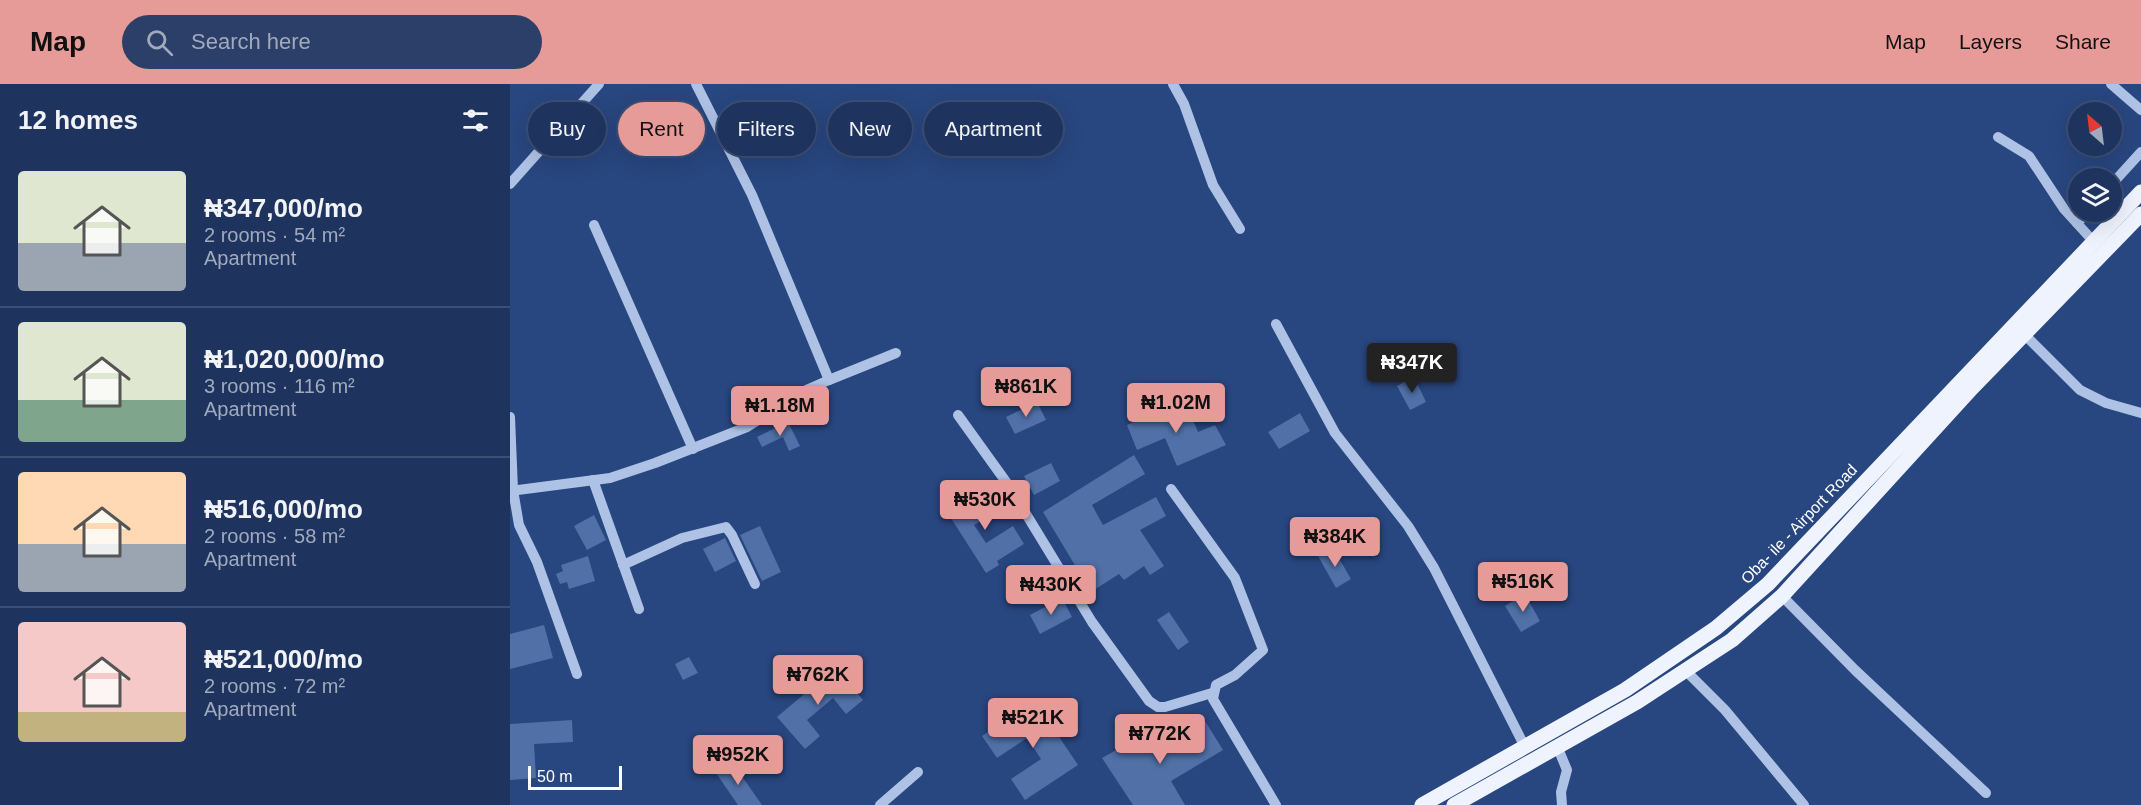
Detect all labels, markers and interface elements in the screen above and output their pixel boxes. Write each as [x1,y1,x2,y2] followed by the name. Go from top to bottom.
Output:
[122,15,542,69] search box
[30,26,86,57] text: Map
[143,26,176,59] icon: search
[191,29,311,54] text: Search here
[1885,30,1926,53] text: Map
[1959,30,2022,53] text: Layers
[2055,30,2111,53] text: Share
[528,102,606,156] chip: Buy
[618,102,705,156] chip: Rent
[717,102,816,156] chip: Filters
[828,102,912,156] chip: New
[924,102,1063,156] chip: Apartment
[2068,102,2122,156] north arrow
[2068,102,2122,222] map controls
[459,104,492,137] icon: filters
[18,105,138,135] text: 12 homes
[2068,168,2122,222] button: layers
[204,193,363,223] text: ₦347,000/mo
[66,195,138,267] icon: home
[204,224,345,246] text: 2 rooms · 54 m²
[204,247,296,269] text: Apartment
[1370,343,1454,394] pin: ₦347K
[204,344,385,374] text: ₦1,020,000/mo
[66,346,138,418] icon: home
[1381,351,1443,373] text: ₦347K
[984,367,1068,418] pin: ₦861K
[204,375,355,397] text: 3 rooms · 116 m²
[995,375,1057,397] text: ₦861K
[1127,383,1225,434] pin: ₦1.02M
[731,386,829,437] pin: ₦1.18M
[1141,391,1211,413] text: ₦1.02M
[745,394,815,416] text: ₦1.18M
[204,398,296,420] text: Apartment
[1738,461,1860,587] street label: Oba- ile - Airport Road
[943,480,1027,531] pin: ₦530K
[954,488,1016,510] text: ₦530K
[204,494,363,524] text: ₦516,000/mo
[66,496,138,568] icon: home
[1293,517,1377,568] pin: ₦384K
[204,525,345,547] text: 2 rooms · 58 m²
[1304,525,1366,547] text: ₦384K
[204,548,296,570] text: Apartment
[1481,562,1565,613] pin: ₦516K
[1009,565,1093,616] pin: ₦430K
[1492,570,1554,592] text: ₦516K
[1020,573,1082,595] text: ₦430K
[204,644,363,674] text: ₦521,000/mo
[66,646,138,718] icon: home
[776,655,860,706] pin: ₦762K
[787,663,849,685] text: ₦762K
[204,675,345,697] text: 2 rooms · 72 m²
[204,698,296,720] text: Apartment
[991,698,1075,749] pin: ₦521K
[1002,706,1064,728] text: ₦521K
[1118,714,1202,765] pin: ₦772K
[1129,722,1191,744] text: ₦772K
[696,735,780,786] pin: ₦952K
[707,743,769,765] text: ₦952K
[528,763,622,790] scale bar
[537,768,573,785] text: 50 m

